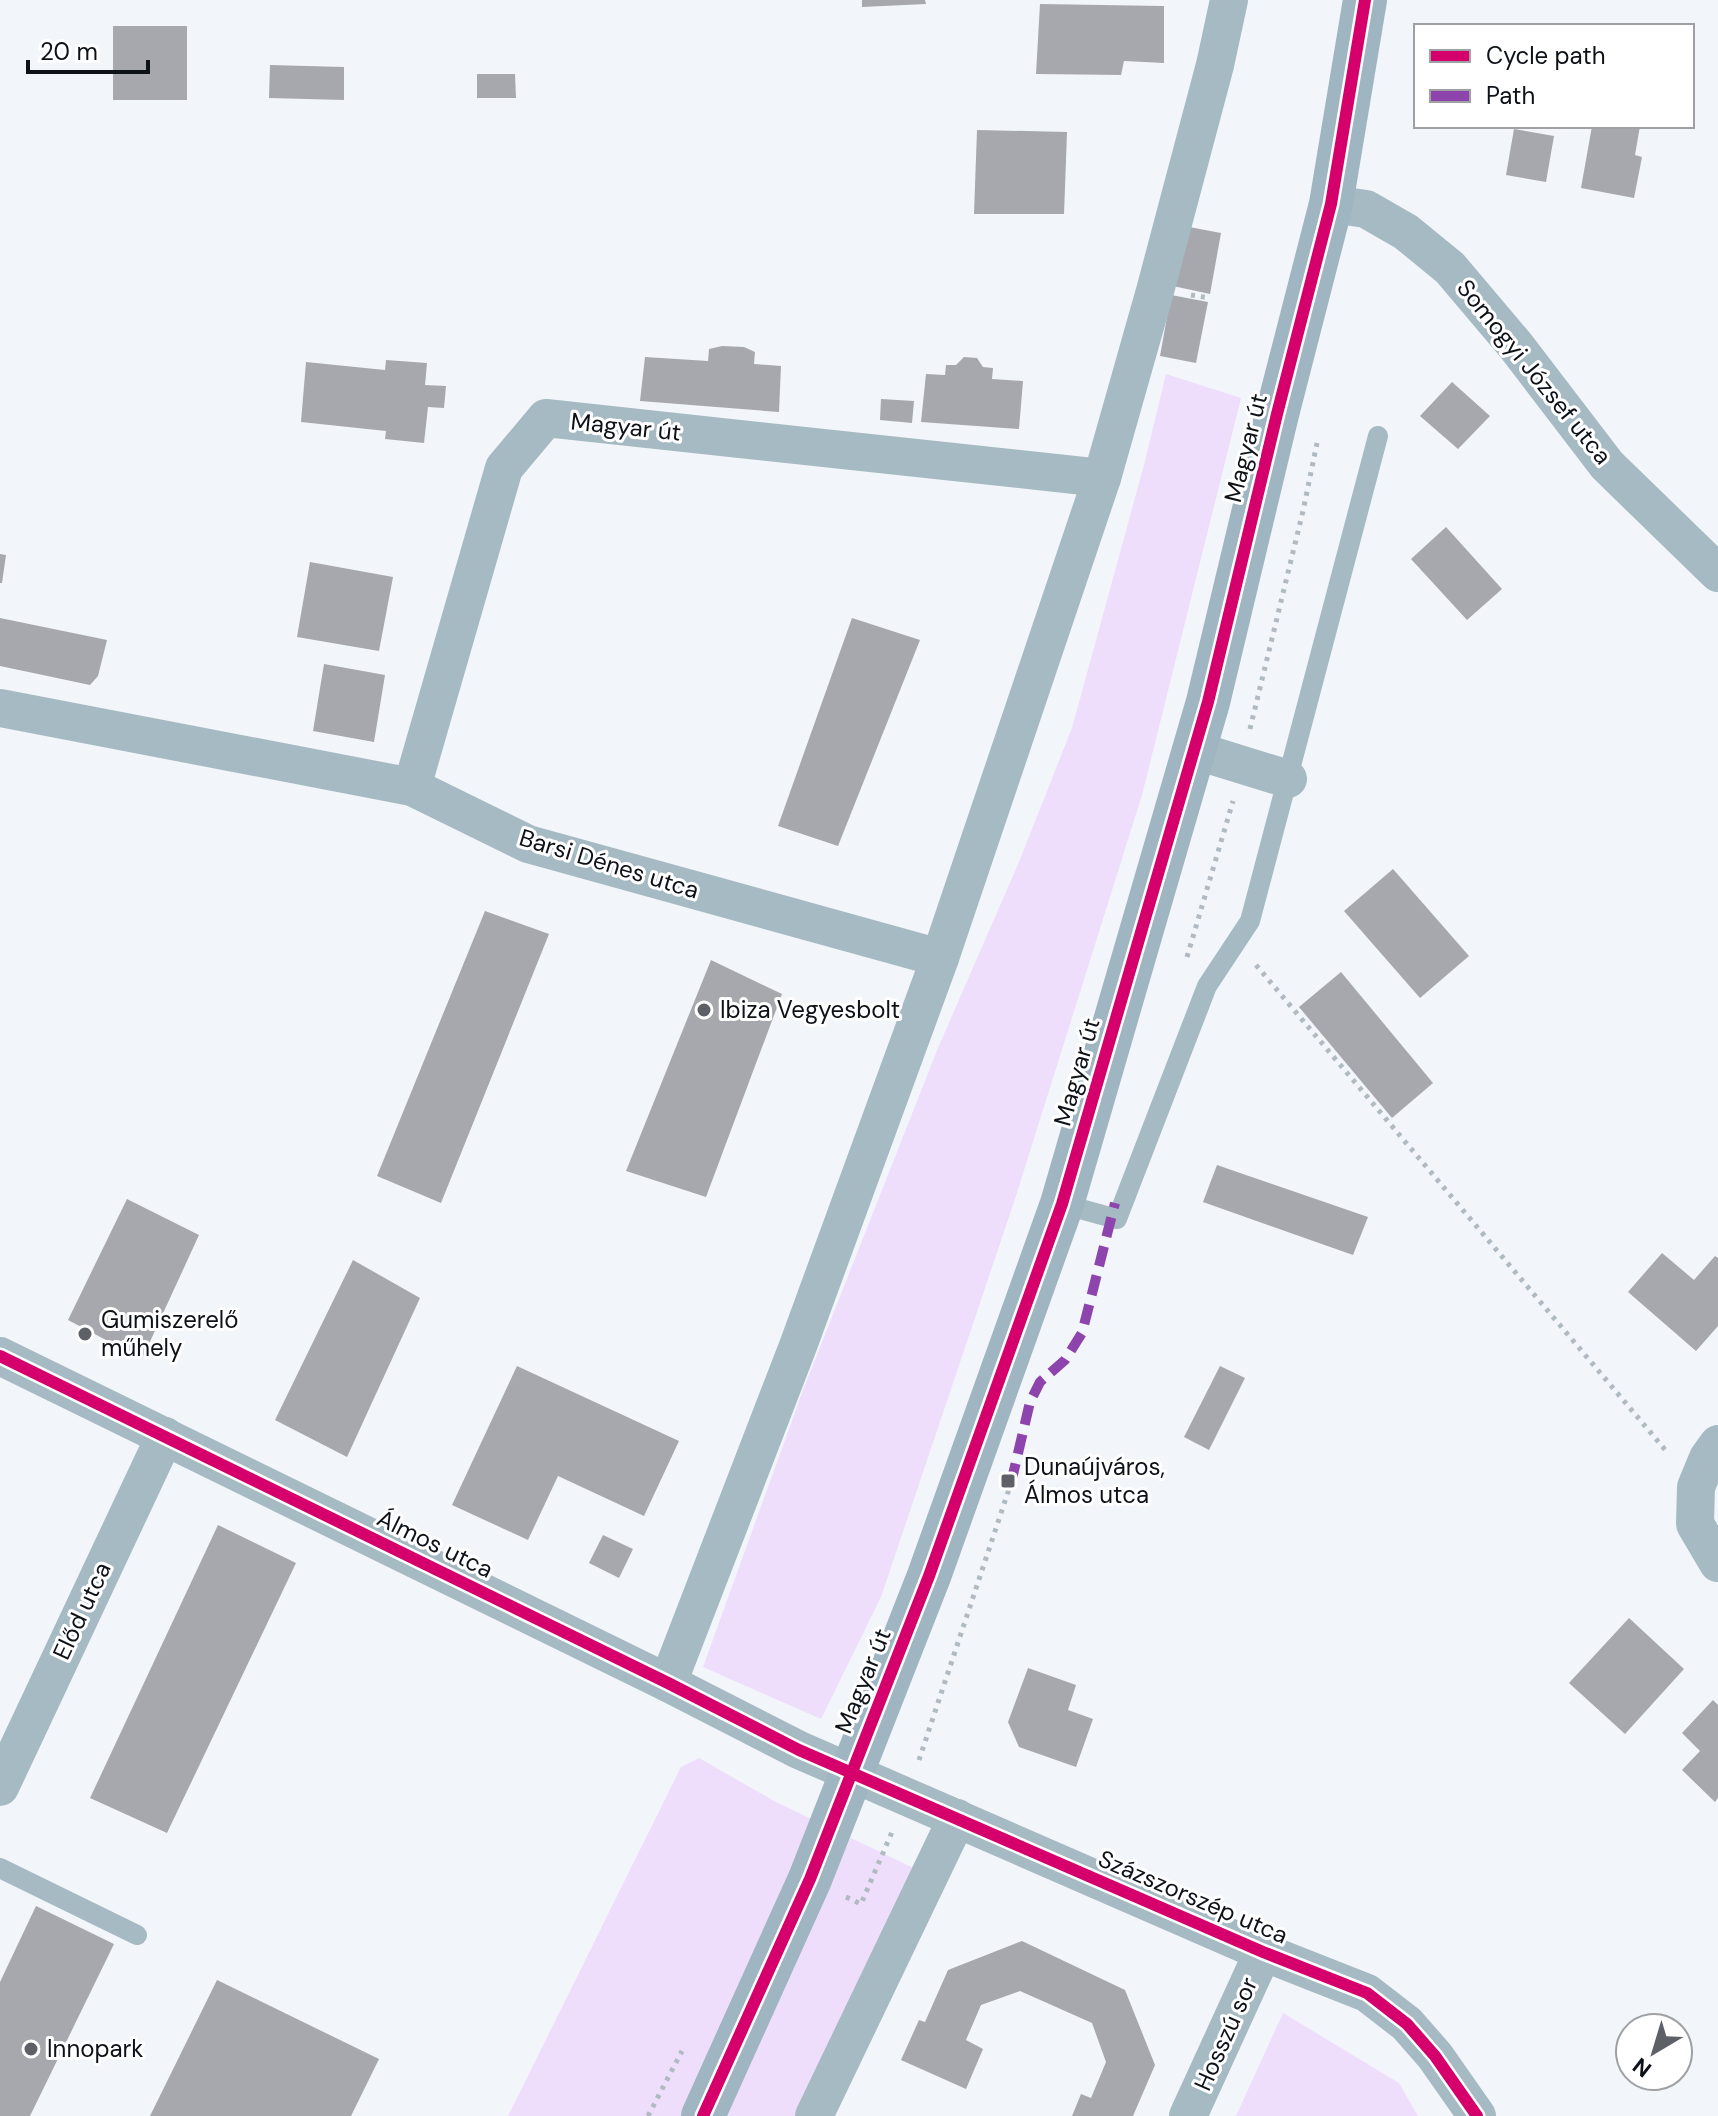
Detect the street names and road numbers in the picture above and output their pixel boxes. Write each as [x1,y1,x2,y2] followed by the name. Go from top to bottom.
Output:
[1450,273,1619,471] street label: Somogyi József utca
[1217,390,1274,505] street label: Magyar út
[569,405,683,448] street label: Magyar út
[516,821,703,906] street label: Barsi Dénes utca
[1046,1014,1107,1129] street label: Magyar út
[372,1502,498,1585] street label: Álmos utca
[45,1557,118,1665] street label: Előd utca
[827,1624,898,1738] street label: Magyar út
[1094,1843,1293,1950] street label: Százszorszép utca
[1187,1972,1264,2095] street label: Hosszú sor

